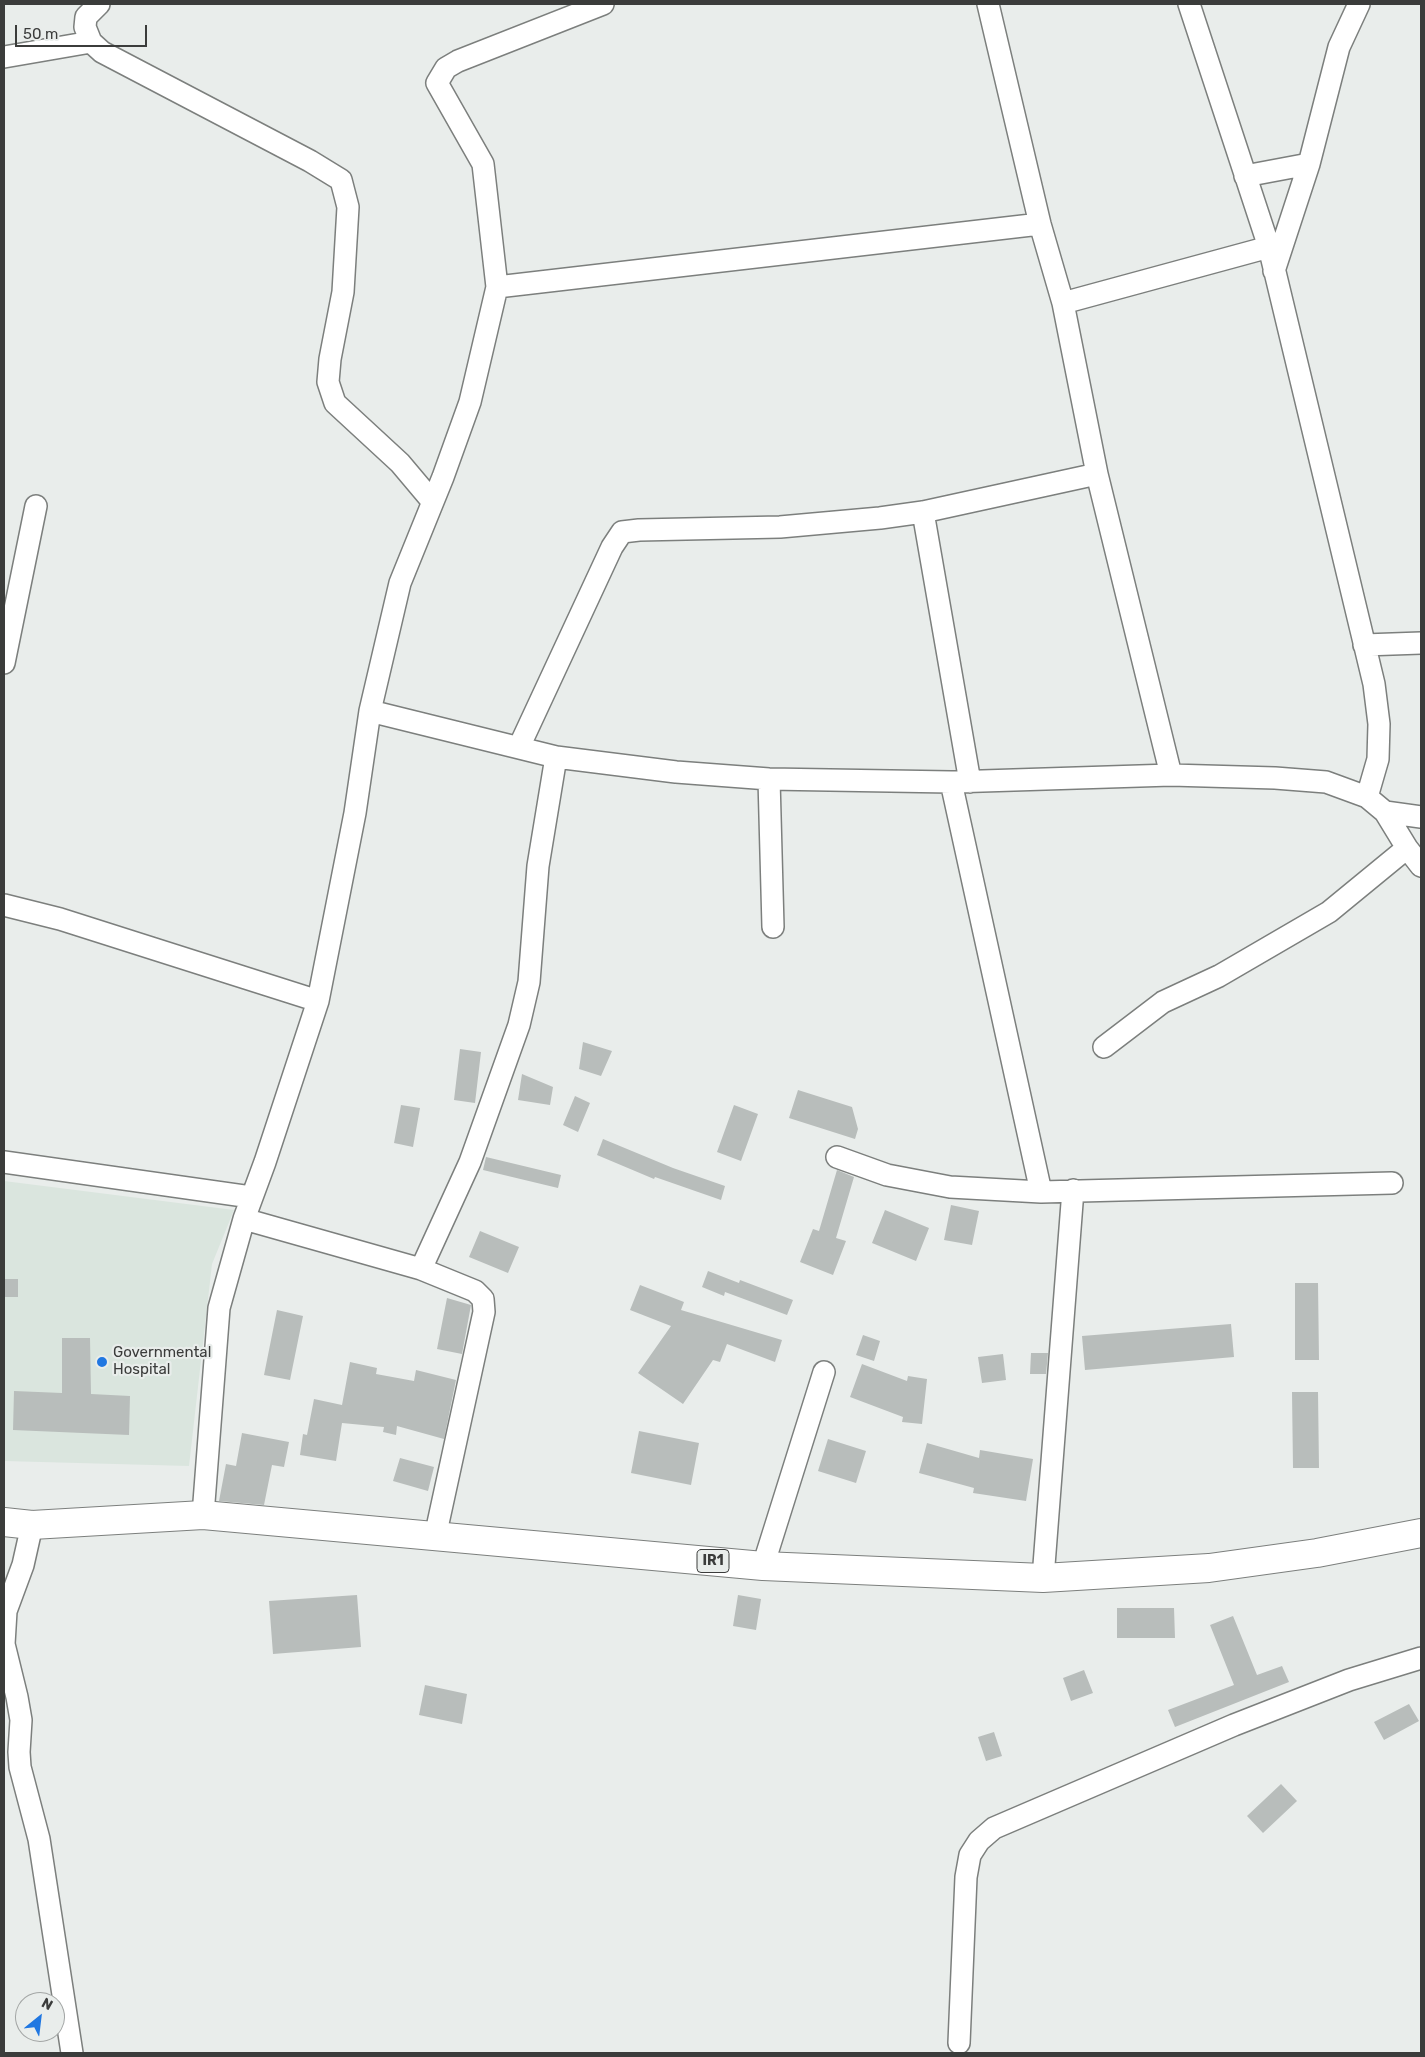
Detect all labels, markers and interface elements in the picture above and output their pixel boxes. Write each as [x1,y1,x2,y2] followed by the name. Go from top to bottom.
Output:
[18,15,150,47] scale bar
[23,25,58,43] text: 50 m
[113,1344,211,1379] place label: Governmental Hospital
[95,1355,109,1369] marker: Governmental Hospital
[697,1550,729,1572] road number: IR1
[15,1992,65,2042] north arrow
[38,1994,56,2014] text: N

